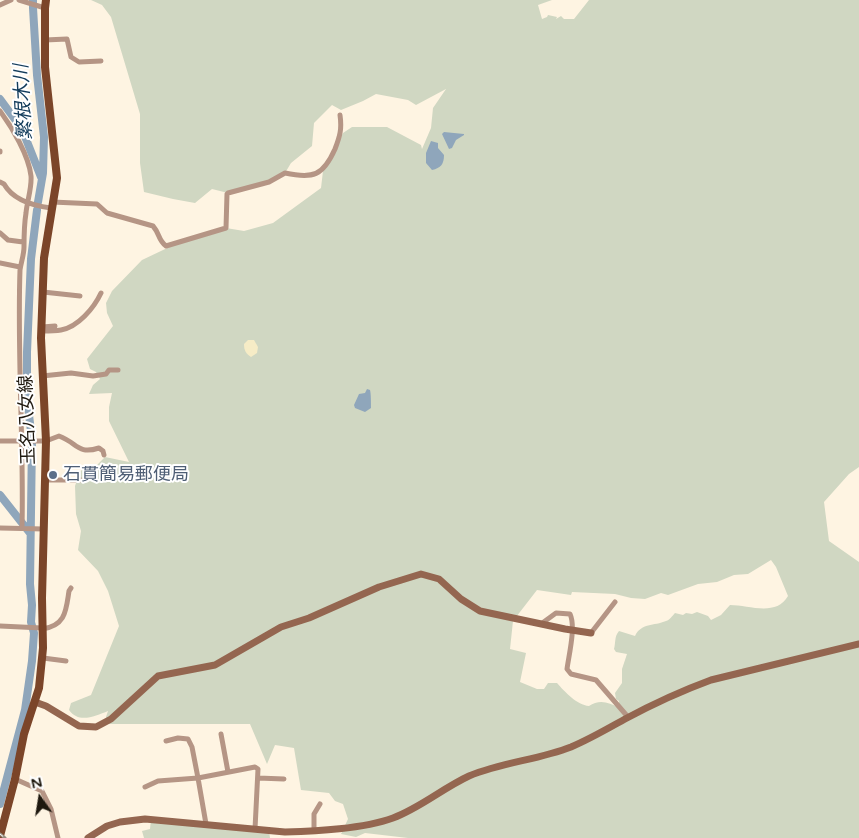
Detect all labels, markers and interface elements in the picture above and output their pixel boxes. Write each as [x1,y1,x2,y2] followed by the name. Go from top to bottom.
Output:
[11,63,37,141] water label: 繁根木川
[16,375,40,465] street label: 玉名八女線
[63,464,189,486] place label: 石貫簡易郵便局
[47,469,59,481] marker: 石貫簡易郵便局
[15,773,65,823] north arrow
[29,773,44,792] text: N

